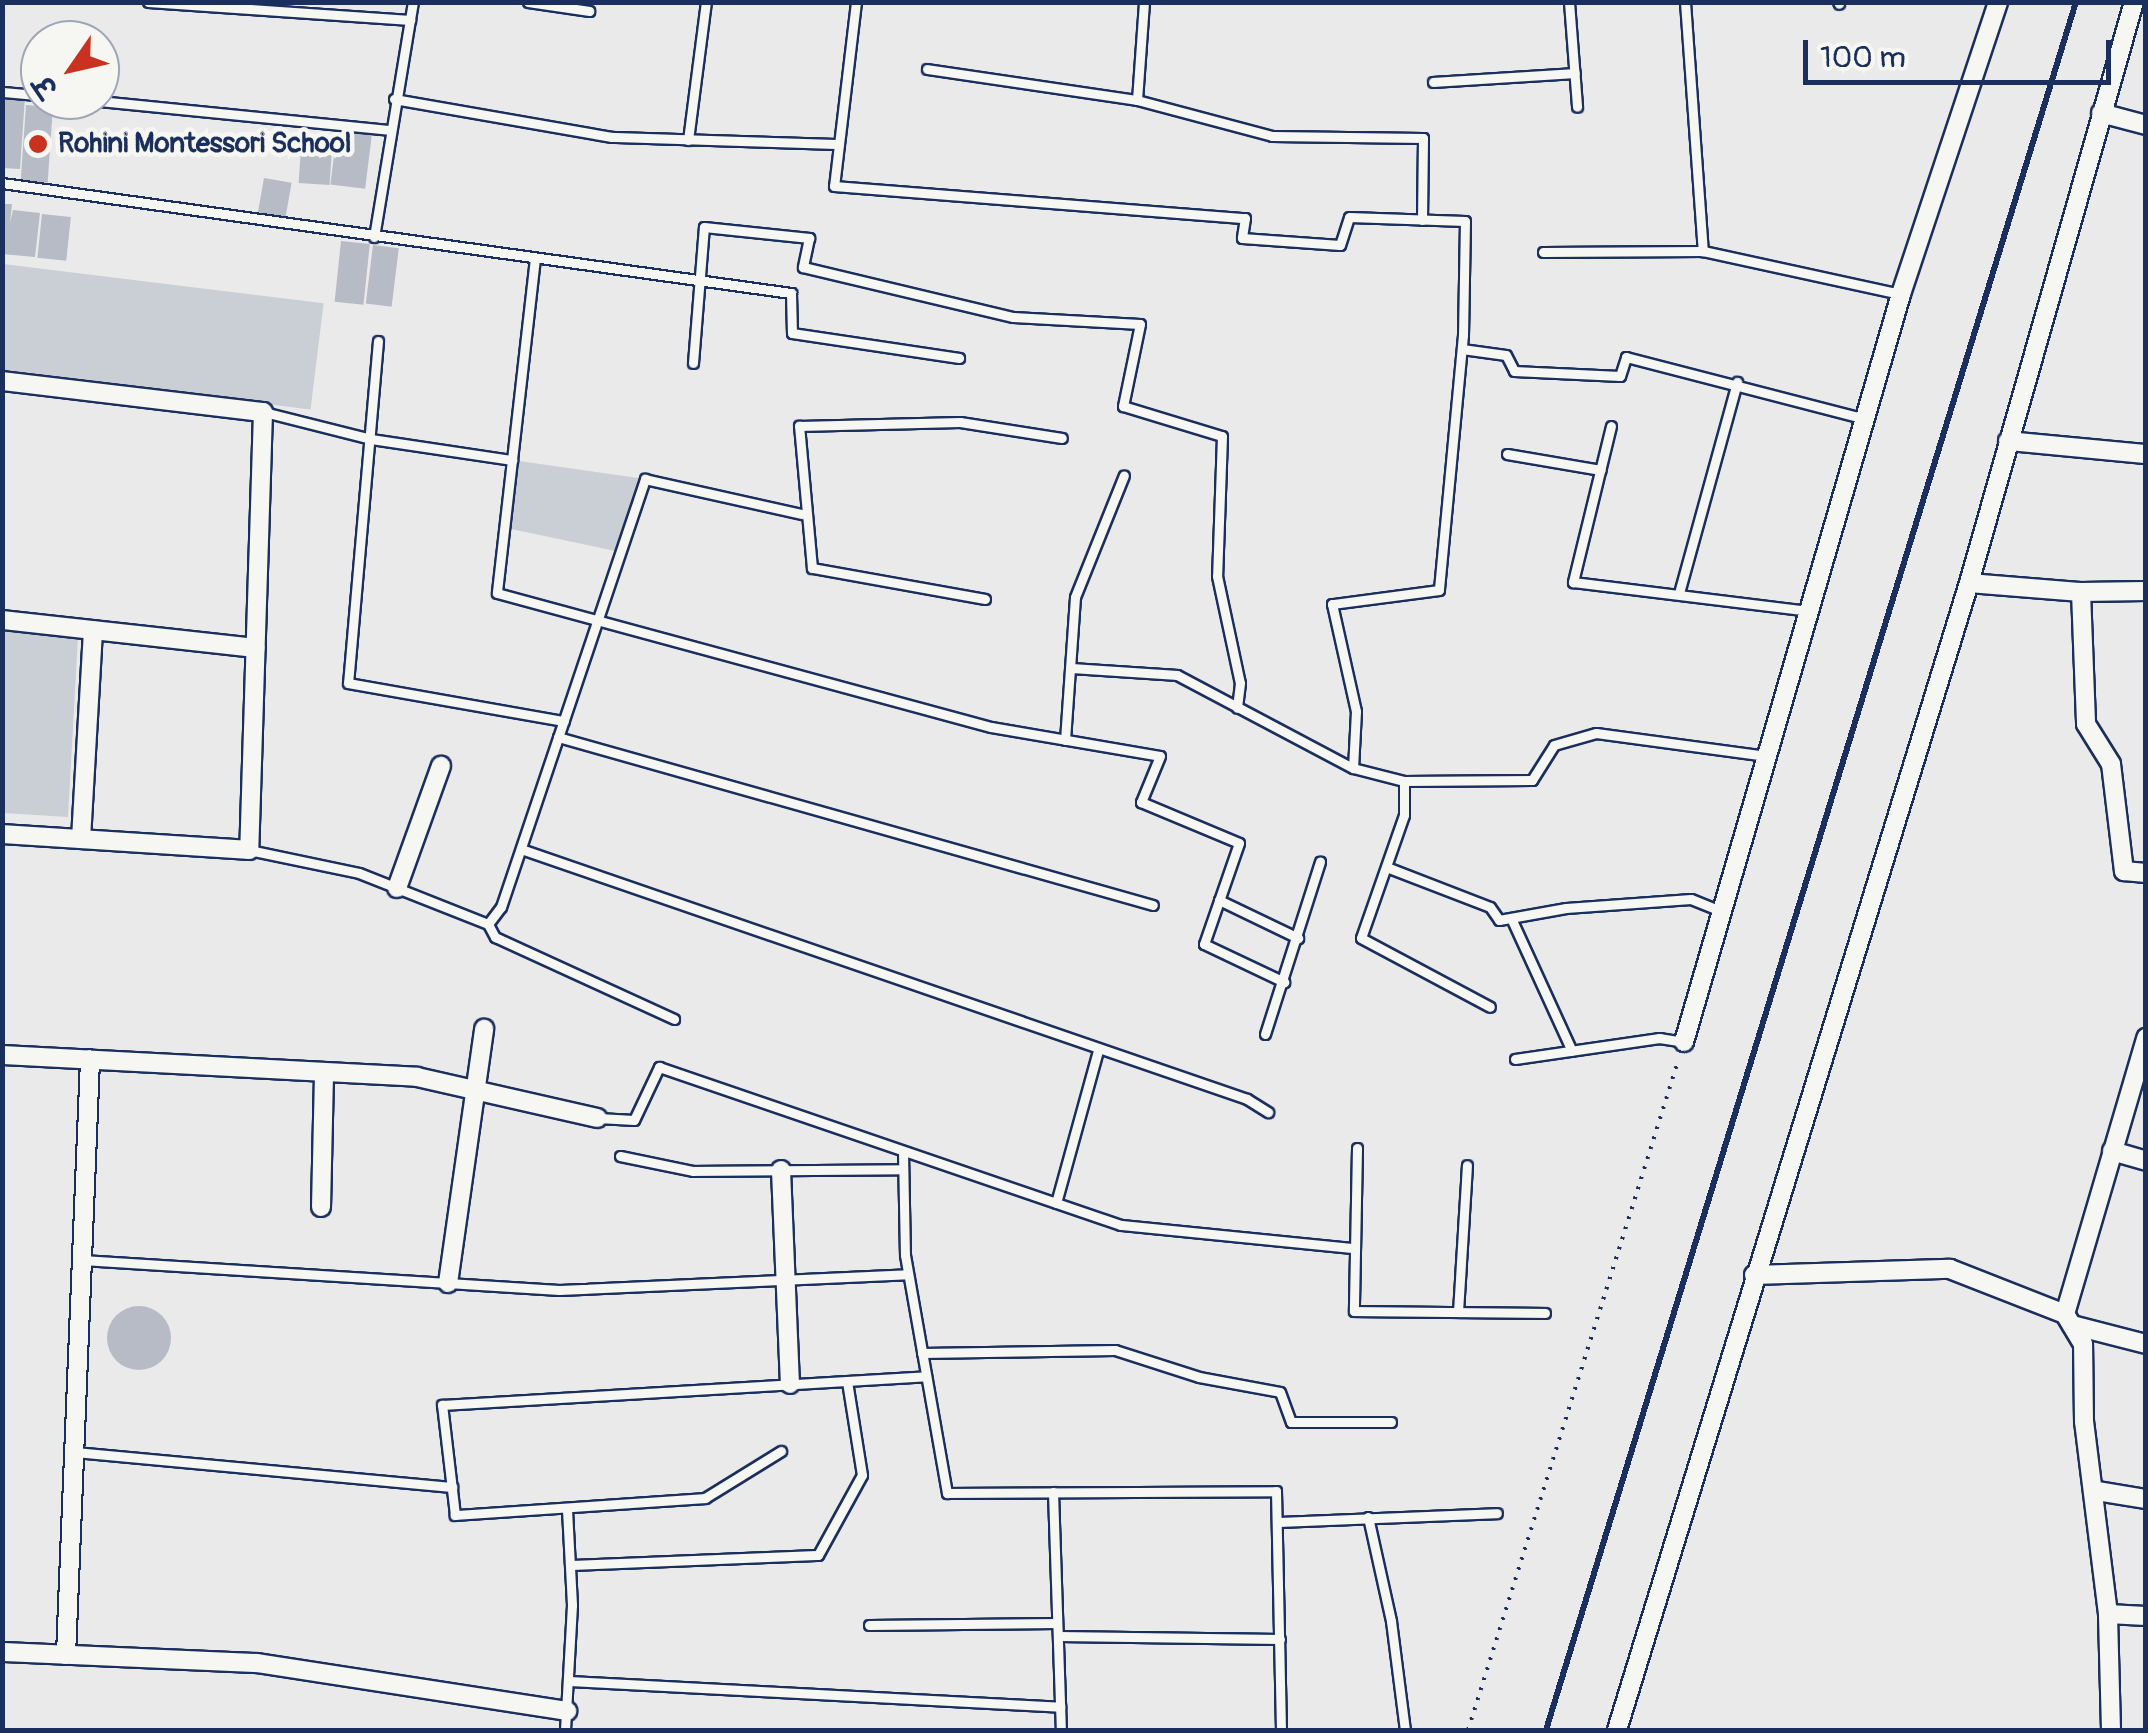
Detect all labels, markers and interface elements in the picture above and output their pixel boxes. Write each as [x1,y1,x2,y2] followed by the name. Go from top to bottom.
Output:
[20,20,120,120] north arrow
[1808,20,2116,82] scale bar
[1820,39,1906,76] text: 100 m
[27,68,66,103] text: उ
[58,127,351,161] place label: Rohini Montessori School
[27,133,49,155] marker: Rohini Montessori School

